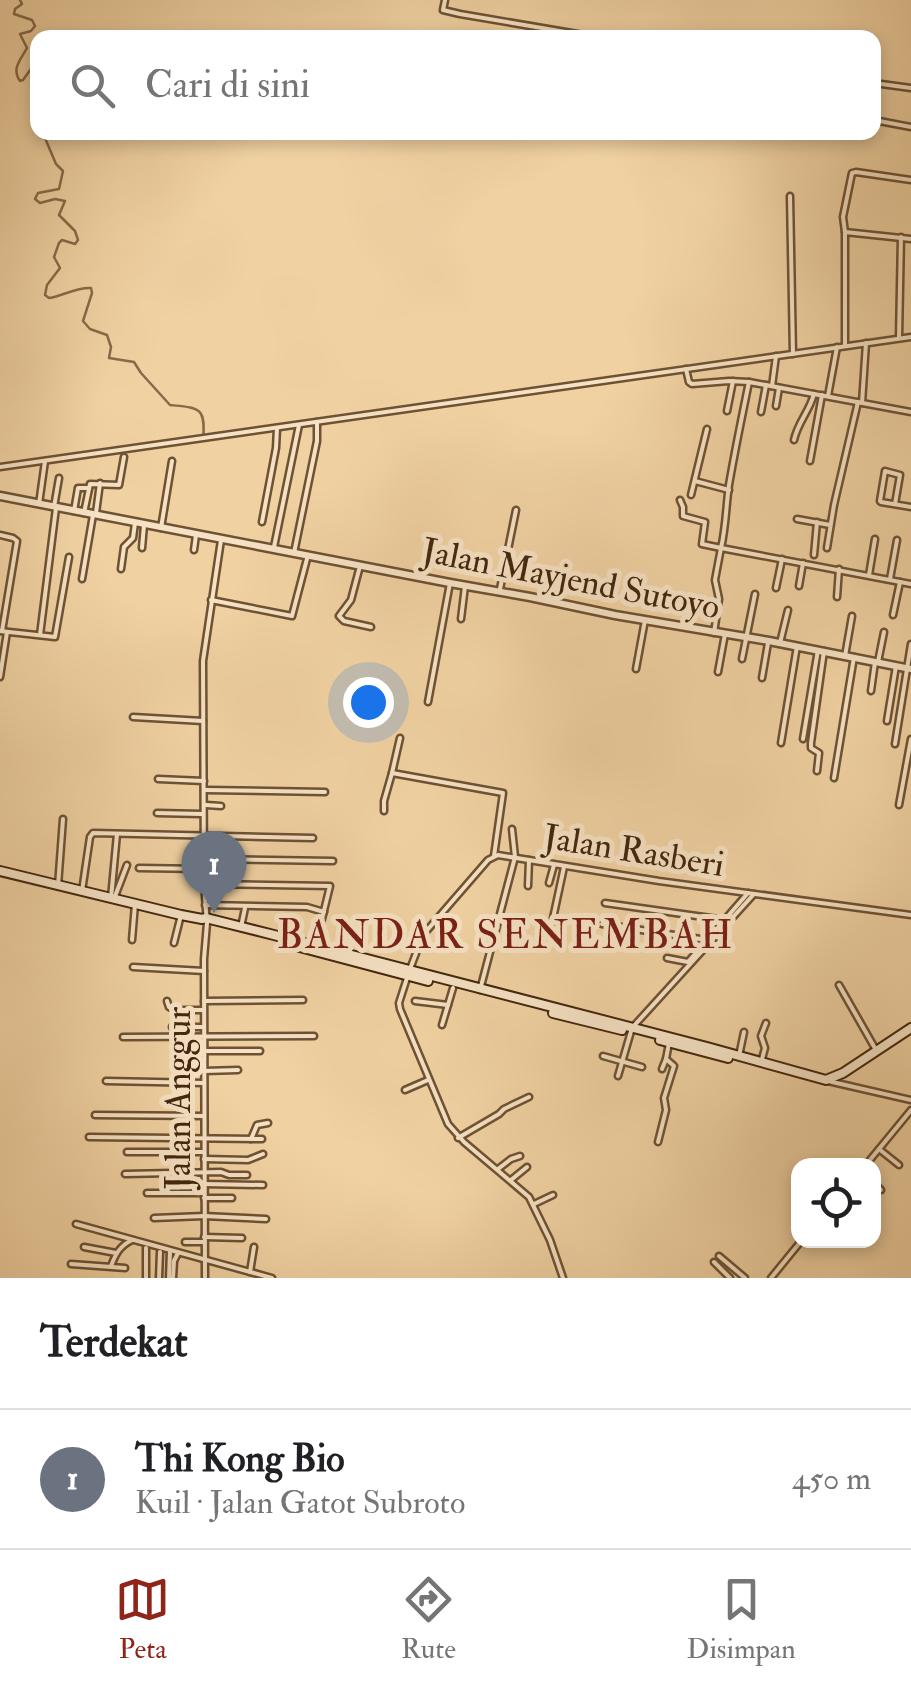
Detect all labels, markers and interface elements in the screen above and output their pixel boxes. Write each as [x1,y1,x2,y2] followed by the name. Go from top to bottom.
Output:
[30,30,881,140] search box
[65,58,120,113] icon: search
[145,61,310,109] text: Cari di sini
[417,528,724,629] street label: Jalan Mayjend Sutoyo
[343,677,394,728] your location
[540,815,727,887] street label: Jalan Rasberi
[182,830,246,913] pin: 1
[277,910,735,961] district label: BANDAR SENEMBAH
[157,1007,201,1190] street label: Jalan Anggur
[791,1158,881,1248] map controls
[791,1158,881,1248] button: locate
[40,1317,188,1369] text: Terdekat
[135,1435,345,1483] text: Thi Kong Bio
[67,1459,78,1499] text: 1
[792,1459,871,1499] text: 450 m
[135,1483,465,1523] text: Kuil · Jalan Gatot Subroto
[115,1572,170,1667] tab: Peta
[401,1572,456,1667] tab: Rute
[687,1572,796,1667] tab: Disimpan

